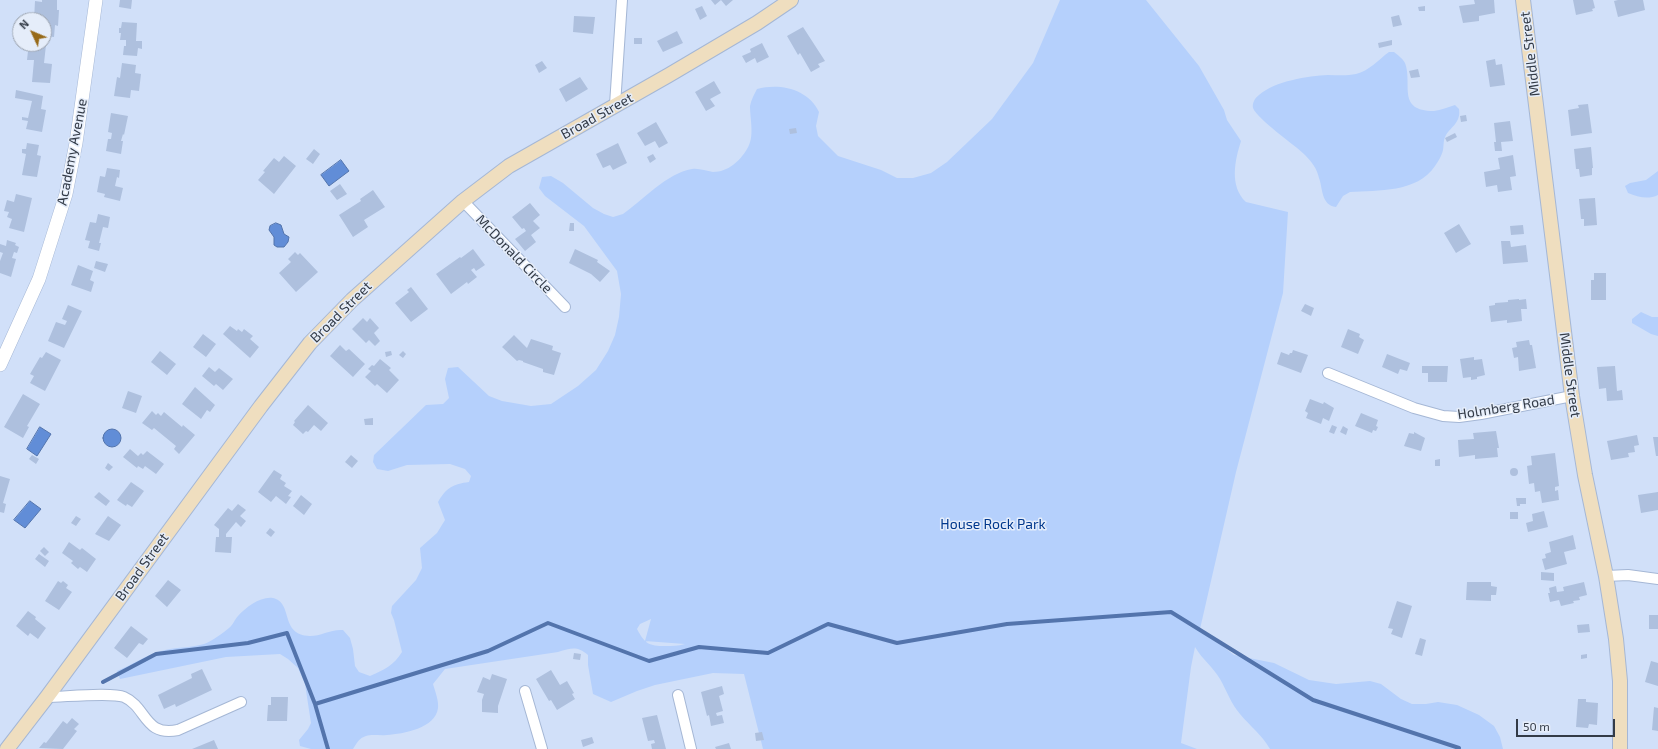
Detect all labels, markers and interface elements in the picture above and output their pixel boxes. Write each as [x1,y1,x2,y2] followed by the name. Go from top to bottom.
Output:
[1516,11,1544,97] street label: Middle Street
[12,12,52,52] north arrow
[16,17,31,31] text: N
[558,89,636,143] street label: Broad Street
[53,97,91,207] street label: Academy Avenue
[472,211,556,297] street label: McDonald Circle
[307,278,375,346] street label: Broad Street
[1556,331,1584,419] street label: Middle Street
[1456,391,1556,423] street label: Holmberg Road
[940,516,1046,532] park label: House Rock Park
[112,530,172,604] street label: Broad Street
[1518,711,1617,737] scale bar
[1523,719,1550,733] text: 50 m

